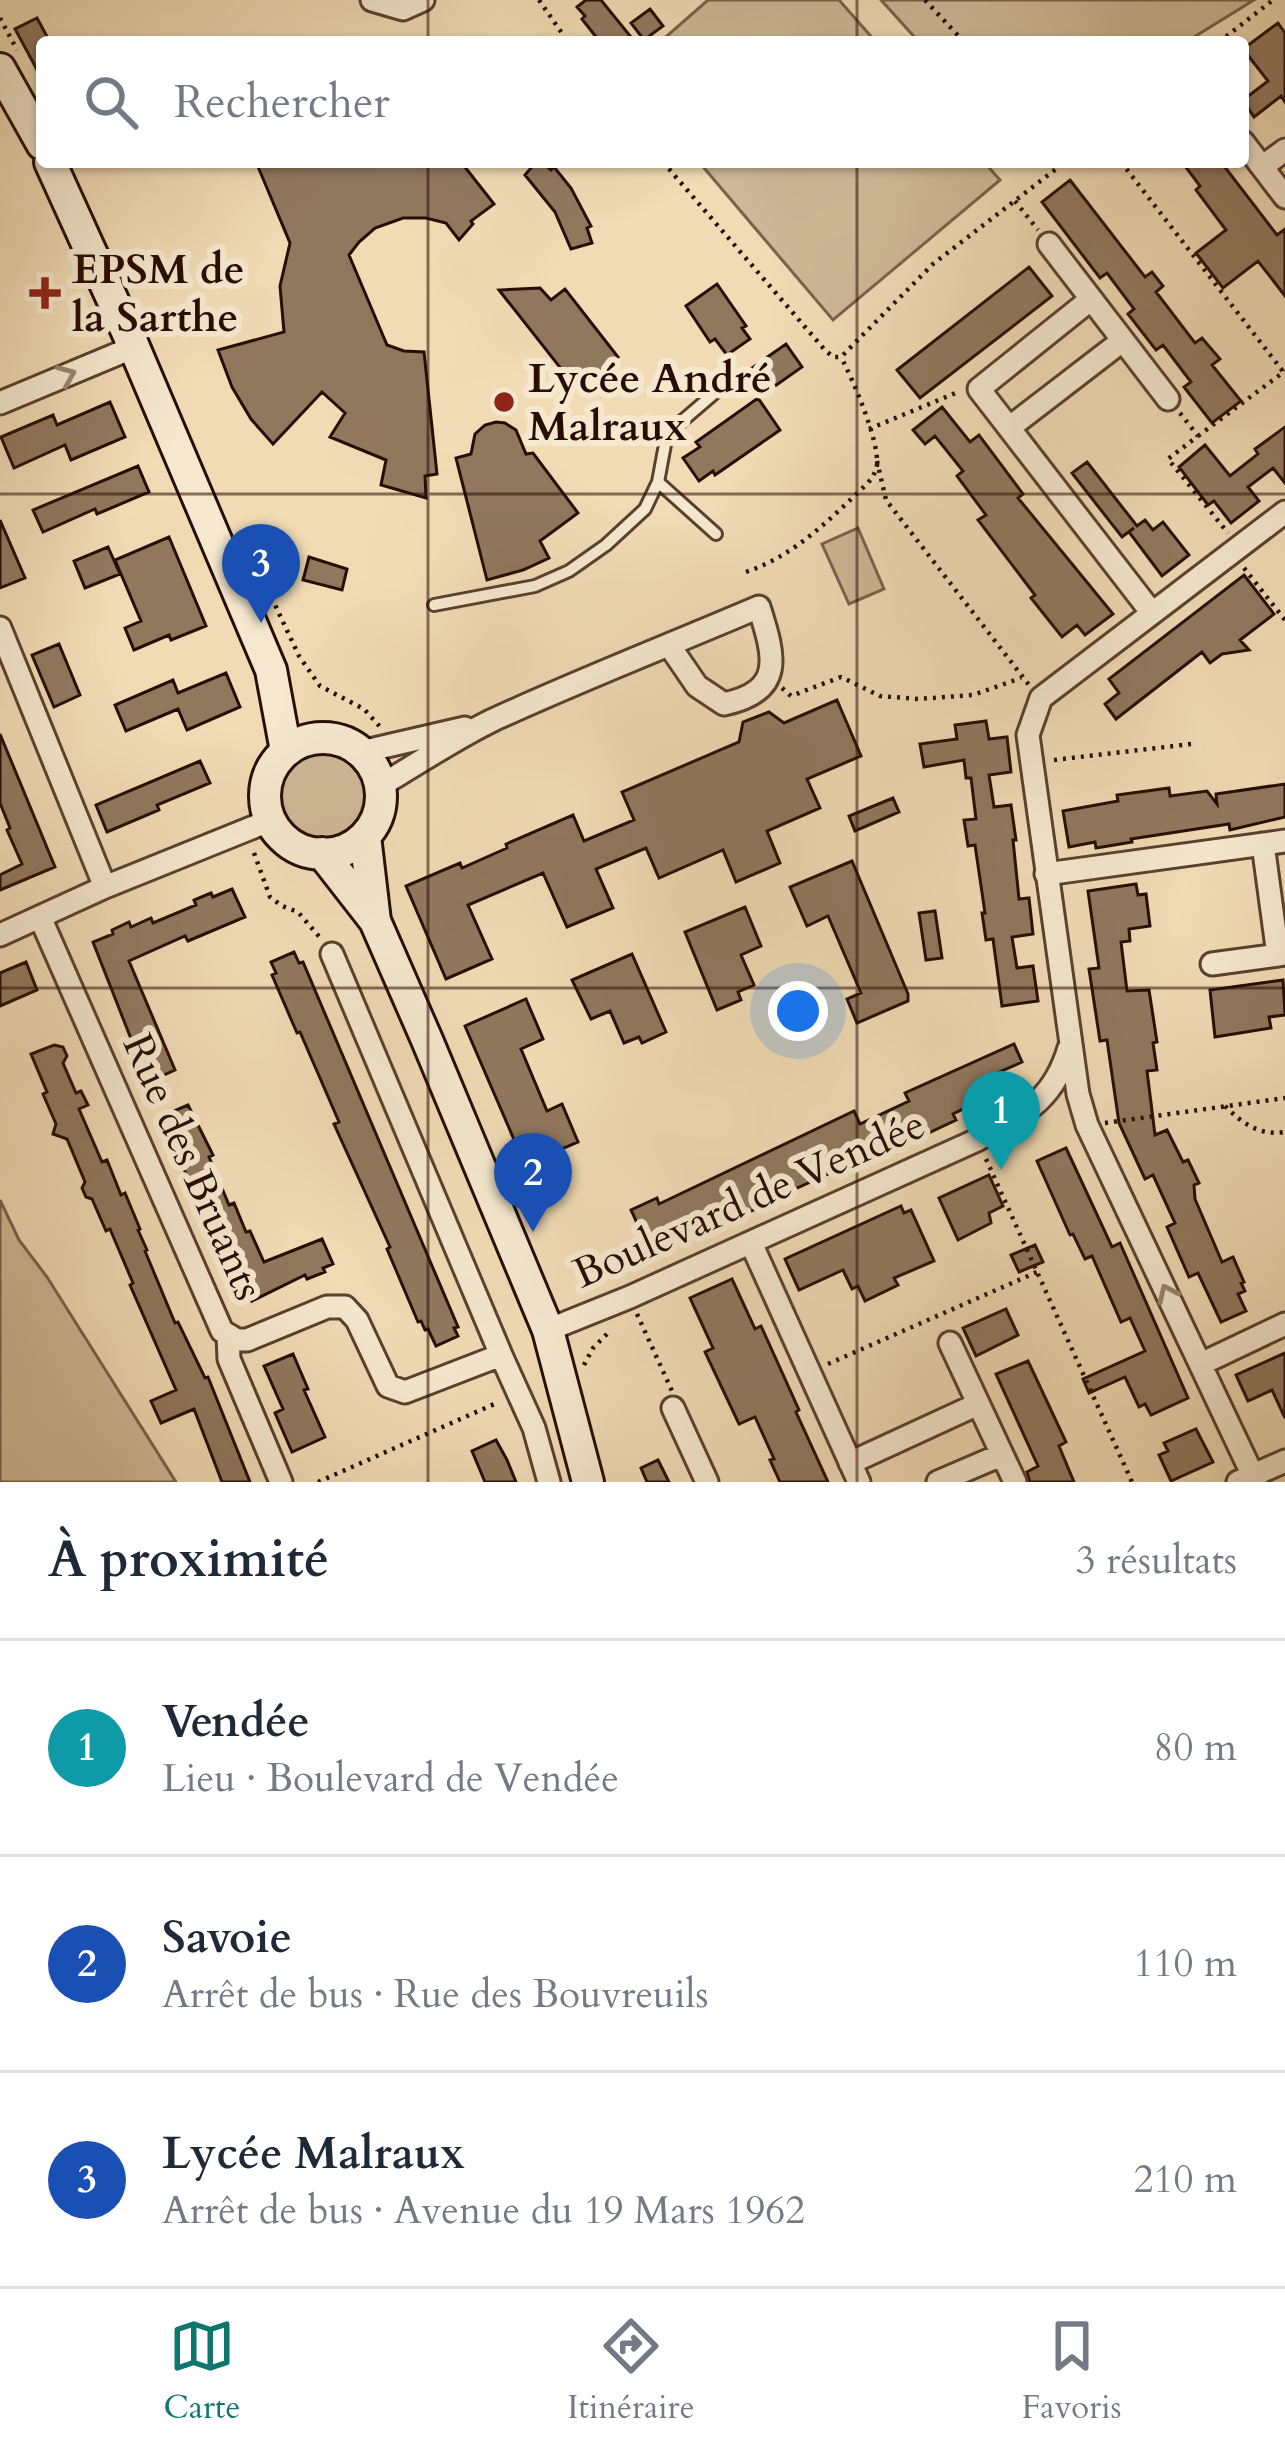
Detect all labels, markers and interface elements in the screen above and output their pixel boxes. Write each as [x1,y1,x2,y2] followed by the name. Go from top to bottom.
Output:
[36,36,1249,168] search box
[78,69,144,135] icon: search
[174,72,390,133] text: Rechercher
[72,241,245,346] place label: EPSM de la Sarthe
[29,277,61,309] marker: EPSM de la Sarthe
[528,350,772,455] place label: Lycée André Malraux
[56,365,77,389] one-way arrow
[491,389,517,415] marker: Lycée André Malraux
[222,524,300,623] pin: 3
[768,981,828,1041] your location
[109,1025,277,1309] street label: Rue des Bruants
[962,1071,1040,1170] pin: 1
[564,1096,934,1302] street label: Boulevard de Vendée
[494,1133,572,1232] pin: 2
[1158,1284,1181,1305] one-way arrow
[48,1525,329,1595] text: À proximité
[1076,1534,1237,1587] text: 3 résultats
[162,1691,310,1752] text: Vendée
[77,1721,97,1774] text: 1
[1154,1721,1237,1774] text: 80 m
[162,1752,619,1805] text: Lieu · Boulevard de Vendée
[162,1907,292,1968] text: Savoie
[77,1937,97,1990] text: 2
[1134,1937,1237,1990] text: 110 m
[162,1968,708,2021] text: Arrêt de bus · Rue des Bouvreuils
[162,2123,465,2184] text: Lycée Malraux
[77,2153,97,2206] text: 3
[1134,2153,1237,2206] text: 210 m
[162,2184,805,2237] text: Arrêt de bus · Avenue du 19 Mars 1962
[163,2313,240,2430] tab: Carte
[567,2313,695,2430] tab: Itinéraire
[1022,2313,1122,2430] tab: Favoris

